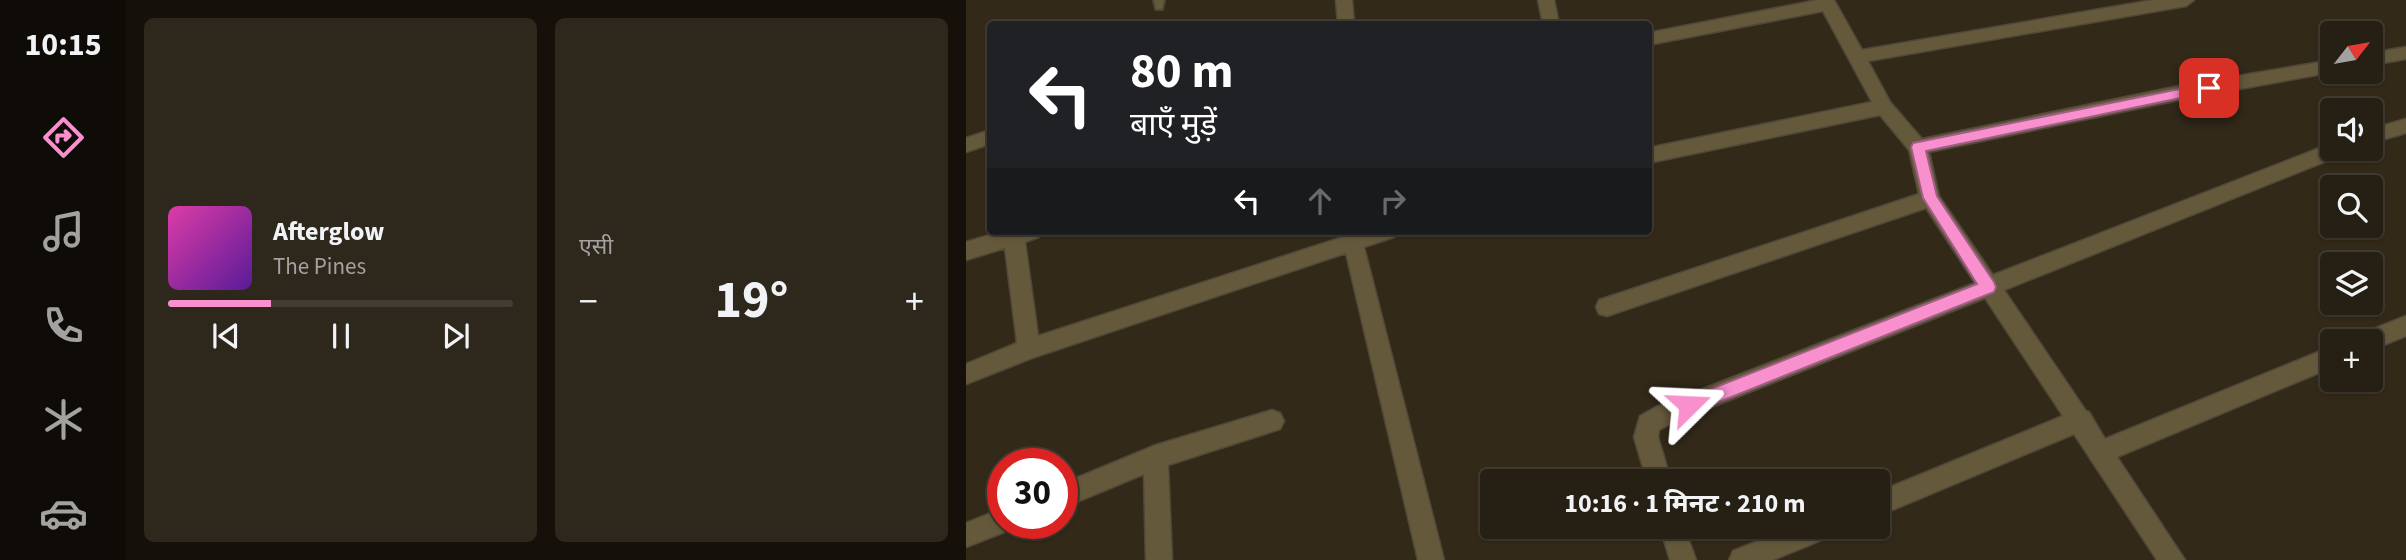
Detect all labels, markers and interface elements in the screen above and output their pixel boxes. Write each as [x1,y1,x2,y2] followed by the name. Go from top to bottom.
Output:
[2320,21,2384,84] north arrow
[2320,21,2383,392] map controls
[24,22,102,68] text: 10:15
[1130,37,1234,107] text: 80 m
[1015,49,1106,140] icon: left
[2179,58,2239,118] pin
[2190,69,2228,107] icon: arrive
[2320,98,2383,161] button: sound
[1130,102,1217,148] text: बाएँ मुड़ें
[39,113,88,162] icon: directions
[2320,175,2383,238] button: search
[1228,182,1266,220] icon: left
[1301,182,1339,220] icon: ahead
[1374,182,1412,220] icon: right
[39,207,88,256] icon: music
[273,213,384,250] text: Afterglow
[579,230,613,263] text: एसी
[273,250,366,283] text: The Pines
[2320,252,2383,315] button: layers
[715,264,788,338] text: 19°
[579,275,598,329] text: −
[905,275,924,329] text: +
[39,301,88,350] icon: phone
[207,317,245,355] icon: previous
[322,317,360,355] icon: pause
[437,317,475,355] icon: next
[2320,329,2383,392] button: +
[1652,368,1726,442] position arrow
[39,395,88,444] icon: climate
[987,448,1078,539] speed limit sign: 30
[1564,485,1806,522] text: 10:16 · 1 मिनट · 210 m
[39,489,88,538] icon: car

